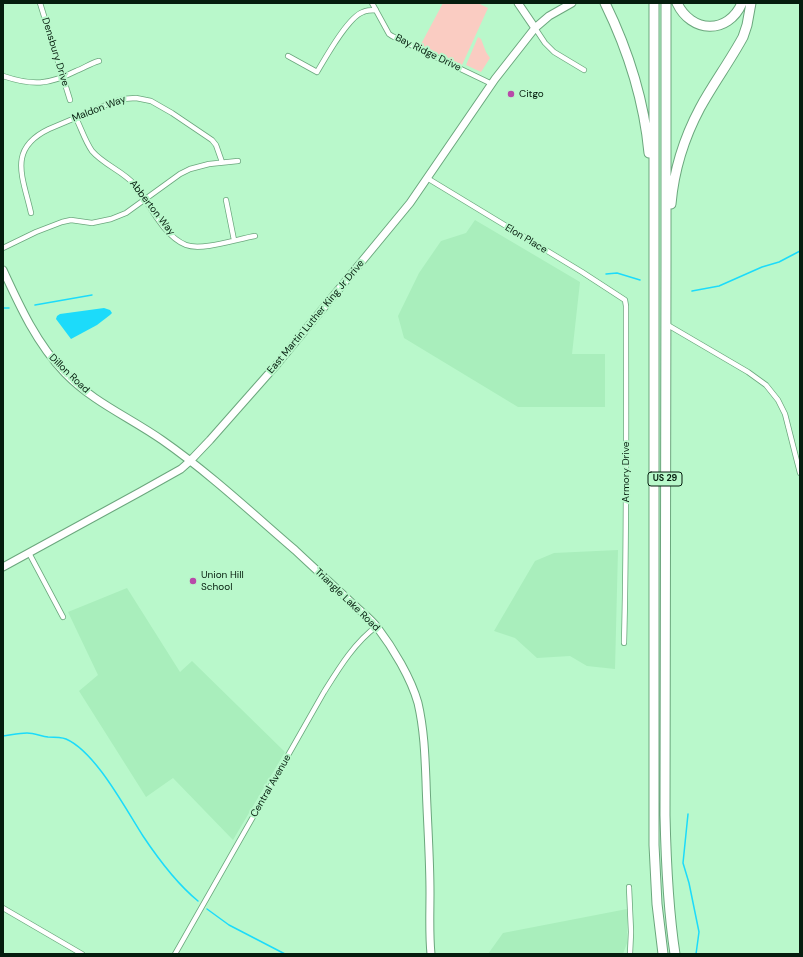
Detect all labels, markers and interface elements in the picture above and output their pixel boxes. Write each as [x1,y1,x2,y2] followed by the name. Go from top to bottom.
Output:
[39,16,71,88] street label: Densbury Drive
[393,32,463,74] street label: Bay Ridge Drive
[519,88,544,100] place label: Citgo
[506,89,516,99] marker: Citgo
[70,93,128,125] street label: Maldon Way
[127,178,177,238] street label: Abberton Way
[503,222,549,256] street label: Elon Place
[265,258,367,376] street label: East Martin Luther King Jr Drive
[46,352,92,396] street label: Dillon Road
[620,442,632,502] street label: Armory Drive
[648,472,682,486] road number: US 29
[312,566,382,634] street label: Triangle Lake Road
[201,569,244,592] place label: Union Hill School
[188,576,198,586] marker: Union Hill School
[248,752,294,820] street label: Central Avenue

